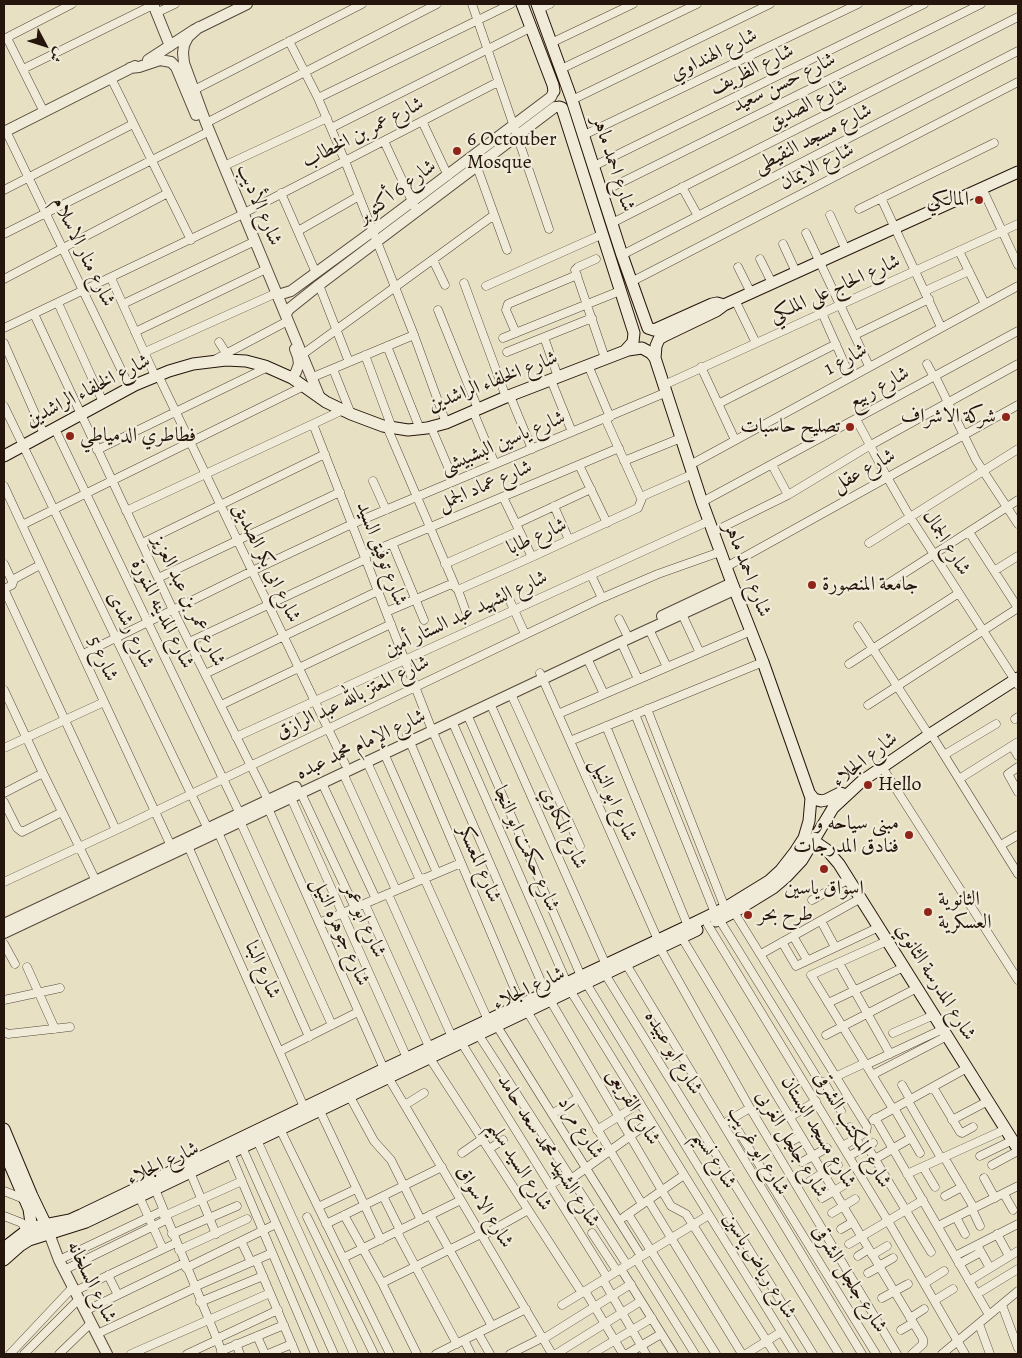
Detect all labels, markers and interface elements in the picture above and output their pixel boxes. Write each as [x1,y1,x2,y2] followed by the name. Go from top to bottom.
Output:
[20,20,70,70] north arrow
[666,24,762,86] street label: شارع الهنداوي
[706,39,798,101] street label: شارع الظريف
[45,44,69,66] text: ش
[728,48,840,118] street label: شارع حسن سعيد
[764,75,852,135] street label: شارع الصديق
[298,92,428,174] street label: شارع عمر بن الخطاب
[750,99,876,179] street label: شارع مسجد النقيطى
[586,113,640,215] street label: شارع احمد ماهر
[467,128,557,175] place label: 6 Octouber Mosque
[776,138,858,196] street label: شارع الايمان
[451,145,463,157] marker: 6 Octouber Mosque
[353,155,441,229] street label: شارع 6 أكتوبر
[231,161,287,249] street label: شارع الأديب
[927,188,969,212] place label: المالكي
[46,193,120,311] street label: شارع منار الاسلام
[973,194,985,206] marker: المالكي
[766,249,904,329] street label: شارع الحاج على الملكي
[820,338,872,382] street label: شارع 1
[425,346,561,418] street label: شارع الخلفاء الراشدين
[21,349,155,433] street label: شارع الخلفاء الراشدين
[844,361,914,415] street label: شارع ربيع
[901,405,996,429] place label: شركة الاشراف
[437,406,569,480] street label: شارع ياسين البشبيشى
[1000,411,1012,423] marker: شركة الاشراف
[740,415,840,439] place label: تصليح حاسبات
[844,421,856,433] marker: تصليح حاسبات
[80,424,196,448] place label: فطاطري الدمياطي
[64,430,76,442] marker: فطاطري الدمياطي
[828,444,900,498] street label: شارع عقل
[434,455,536,517] street label: شارع عماد الجمل
[350,498,412,610] street label: شارع توفيق السيد
[227,499,305,627] street label: شارع ابى بكر الصديق
[917,506,975,580] street label: شارع الجمال
[503,513,571,561] street label: شارع طابا
[718,519,776,621] street label: شارع احمد ماهر
[146,531,230,671] street label: شارع عمر بن عبد العزيز
[125,555,199,673] street label: شارع المدينه المنورة
[380,566,552,662] street label: شارع الشهيد عبد الستار أمين
[822,573,918,597] place label: جامعة المنصورة
[806,579,818,591] marker: جامعة المنصورة
[101,588,159,672] street label: شارع رشدى
[81,633,123,685] street label: شارع 5
[272,650,434,746] street label: شارع المعتز بالله عبد الرازق
[292,704,430,786] street label: شارع الإمام محمد عبده
[827,727,903,793] street label: شارع الجلاء
[584,755,642,845] street label: شارع ابو النيل
[878,773,921,797] place label: Hello
[862,779,874,791] marker: Hello
[488,782,564,916] street label: شارع حكمت ابو النجا
[534,783,592,873] street label: شارع المكاوي
[793,812,899,859] place label: مبنى سياحه و فنادق المدرجات
[452,822,506,906] street label: شارع المعسكر
[903,829,915,841] marker: مبنى سياحه و فنادق المدرجات
[818,863,830,875] marker: اسواق ياسين
[305,874,375,990] street label: شارع جوهره النيل
[784,877,864,901] place label: اسواق ياسين
[337,880,391,962] street label: شارع ابو عمر
[938,888,992,935] place label: الثانوية العسكرية
[758,903,813,927] place label: طرح بحر
[922,906,934,918] marker: الثانوية العسكرية
[742,909,754,921] marker: طرح بحر
[889,919,981,1045] street label: شارع المدرسة الثانوي
[239,937,285,1003] street label: شارع البنا
[489,962,569,1016] street label: شارع الجلاء
[639,1007,707,1099] street label: شارع ابو عبيده
[601,1064,665,1150] street label: شارع القريعى
[808,1067,896,1193] street label: شارع المكتب الشرقى
[491,1070,605,1232] street label: شارع الشهيد محمد سعد حامد
[775,1071,861,1193] street label: شارع مسجد البستان
[750,1086,832,1202] street label: شارع جلجل الغربى
[552,1093,608,1163] street label: شارع مراد
[722,1102,794,1200] street label: شارع ابو غريب
[481,1116,557,1216] street label: شارع السيد سليم
[687,1126,741,1194] street label: شارع نسيم
[123,1137,203,1191] street label: شارع الجلاء
[450,1161,518,1253] street label: شارع الاسواق
[717,1208,801,1324] street label: شارع رياض ياسين
[806,1220,892,1338] street label: شارع جلجل الشرقى
[61,1237,121,1327] street label: شارع السلخانه

